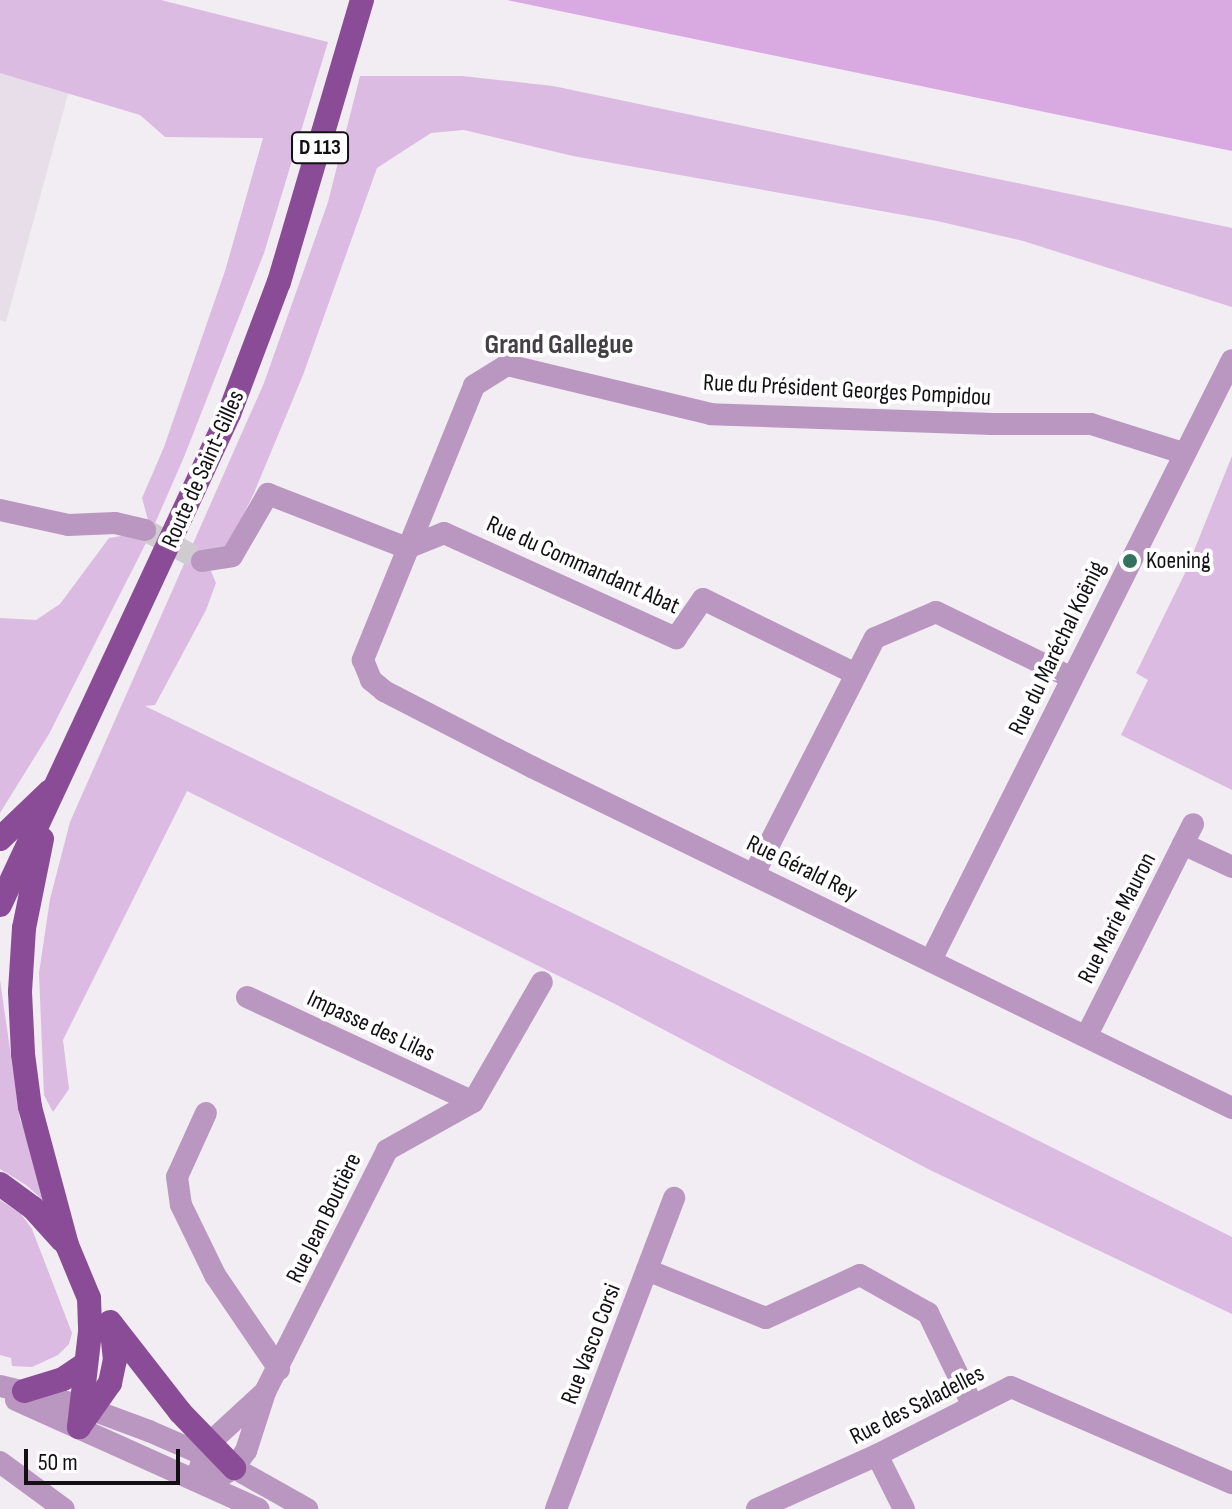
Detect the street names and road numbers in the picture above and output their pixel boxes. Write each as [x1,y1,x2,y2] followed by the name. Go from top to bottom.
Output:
[290,130,350,166] road number: D 113
[702,368,992,412] street label: Rue du Président Georges Pompidou
[155,386,251,552] street label: Route de Saint-Gilles
[482,510,684,620] street label: Rue du Commandant Abat
[1002,556,1112,740] street label: Rue du Maréchal Koënig
[742,829,862,907] street label: Rue Gérald Rey
[1072,848,1162,988] street label: Rue Marie Mauron
[303,984,439,1068] street label: Impasse des Lilas
[280,1148,368,1288] street label: Rue Jean Boutière
[555,1280,627,1408] street label: Rue Vasco Corsi
[845,1359,989,1451] street label: Rue des Saladelles

